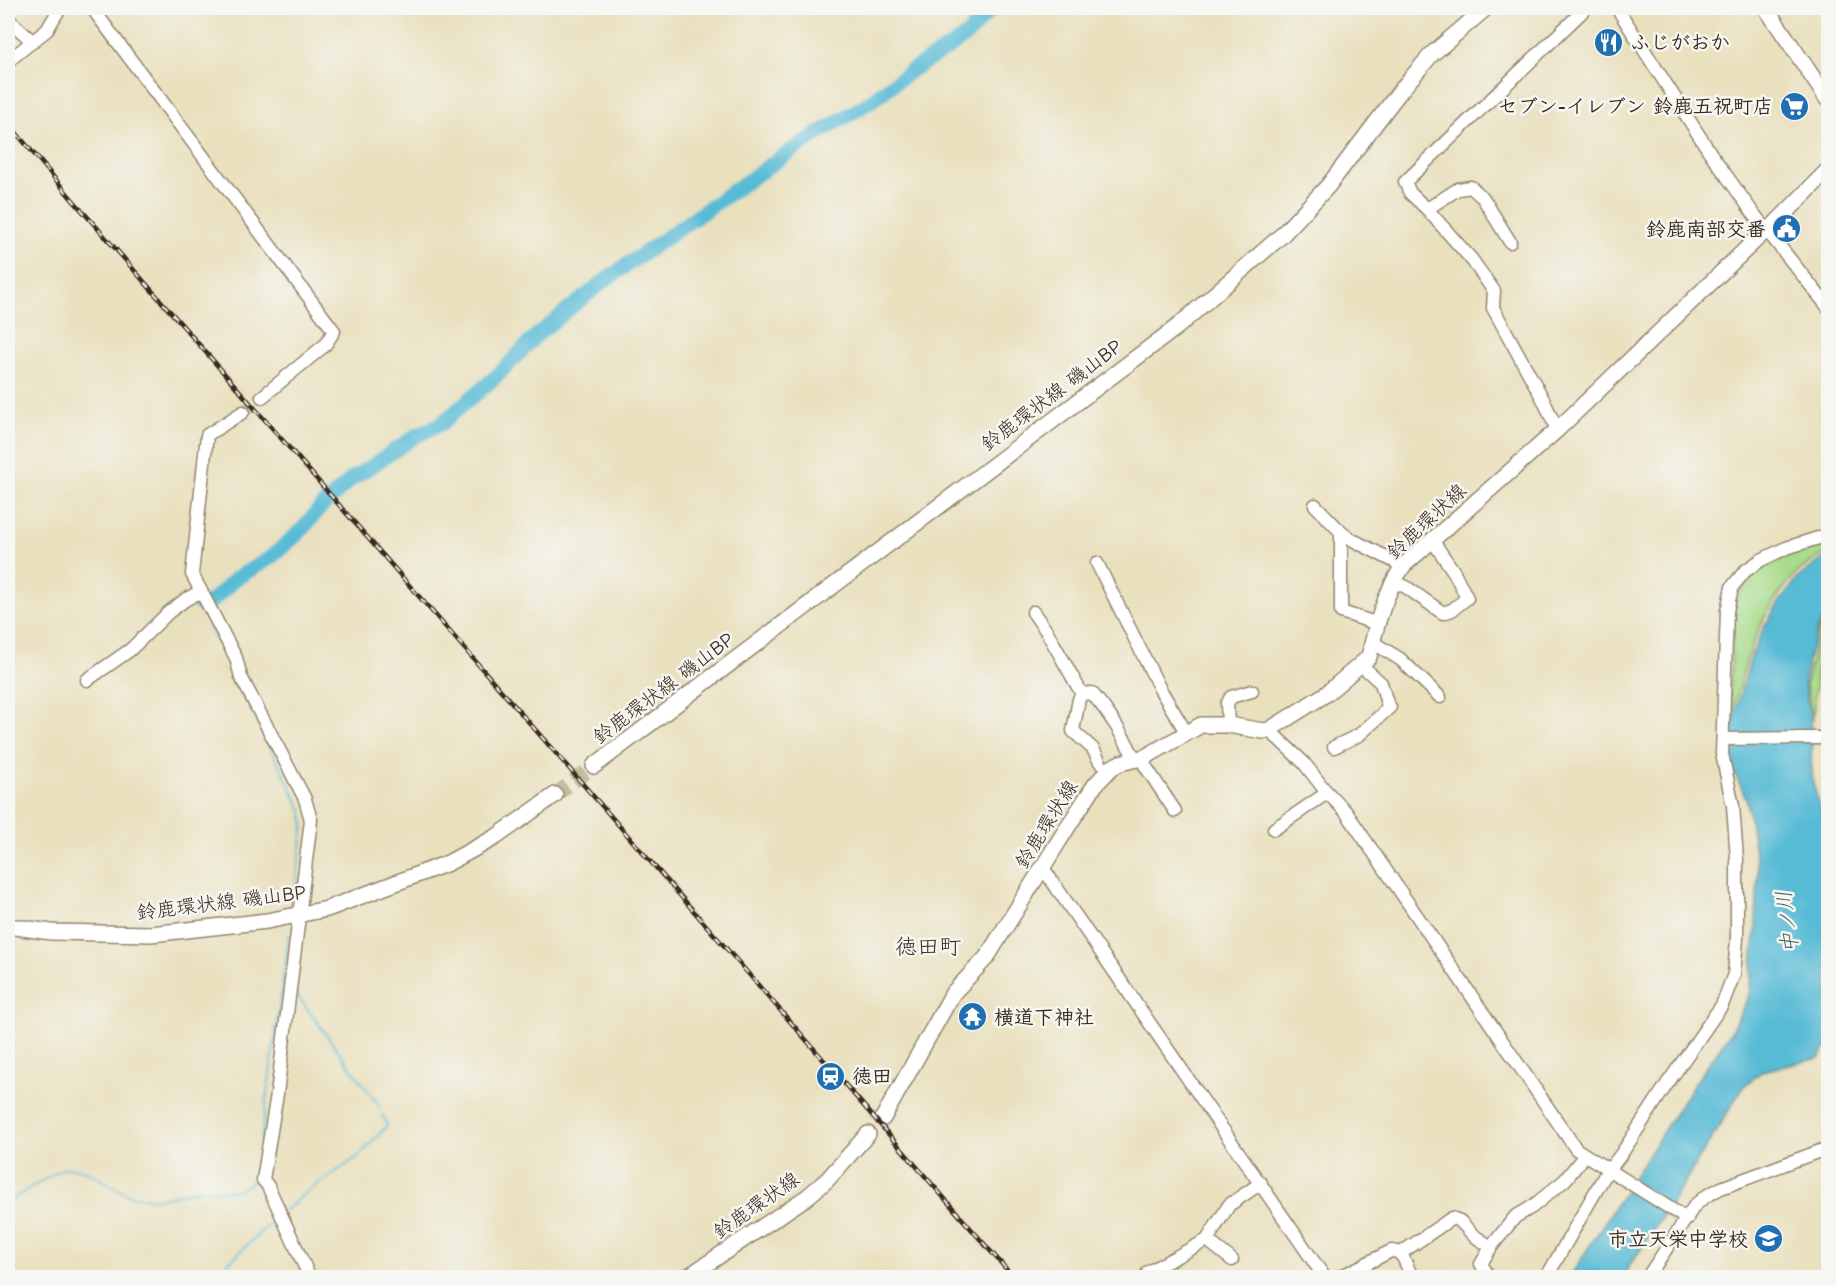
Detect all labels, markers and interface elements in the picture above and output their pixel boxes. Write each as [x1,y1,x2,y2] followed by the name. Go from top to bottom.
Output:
[1593,26,1625,58] restaurant icon: ふじがおか
[1630,31,1730,54] place label: ふじがおか
[1778,90,1810,122] supermarket icon: セブン-イレブン 鈴鹿五祝町店
[1498,95,1773,118] place label: セブン-イレブン 鈴鹿五祝町店
[1771,213,1803,245] public building icon: 鈴鹿南部交番
[1646,218,1766,241] place label: 鈴鹿南部交番
[976,335,1126,456] street label: 鈴鹿環状線 磯山BP
[1382,479,1471,564] street label: 鈴鹿環状線
[588,628,738,749] street label: 鈴鹿環状線 磯山BP
[1010,776,1083,873] street label: 鈴鹿環状線
[135,881,307,924] street label: 鈴鹿環状線 磯山BP
[1771,889,1803,955] water label: 中ノ川
[895,934,961,960] district label: 徳田町
[957,1001,989,1033] temple icon: 横道下神社
[994,1006,1094,1029] place label: 横道下神社
[815,1060,847,1092] station icon: 徳田
[852,1065,892,1088] place label: 徳田
[709,1167,804,1244] street label: 鈴鹿環状線
[1753,1223,1785,1255] school or university icon: 市立天栄中学校
[1608,1228,1748,1251] place label: 市立天栄中学校

